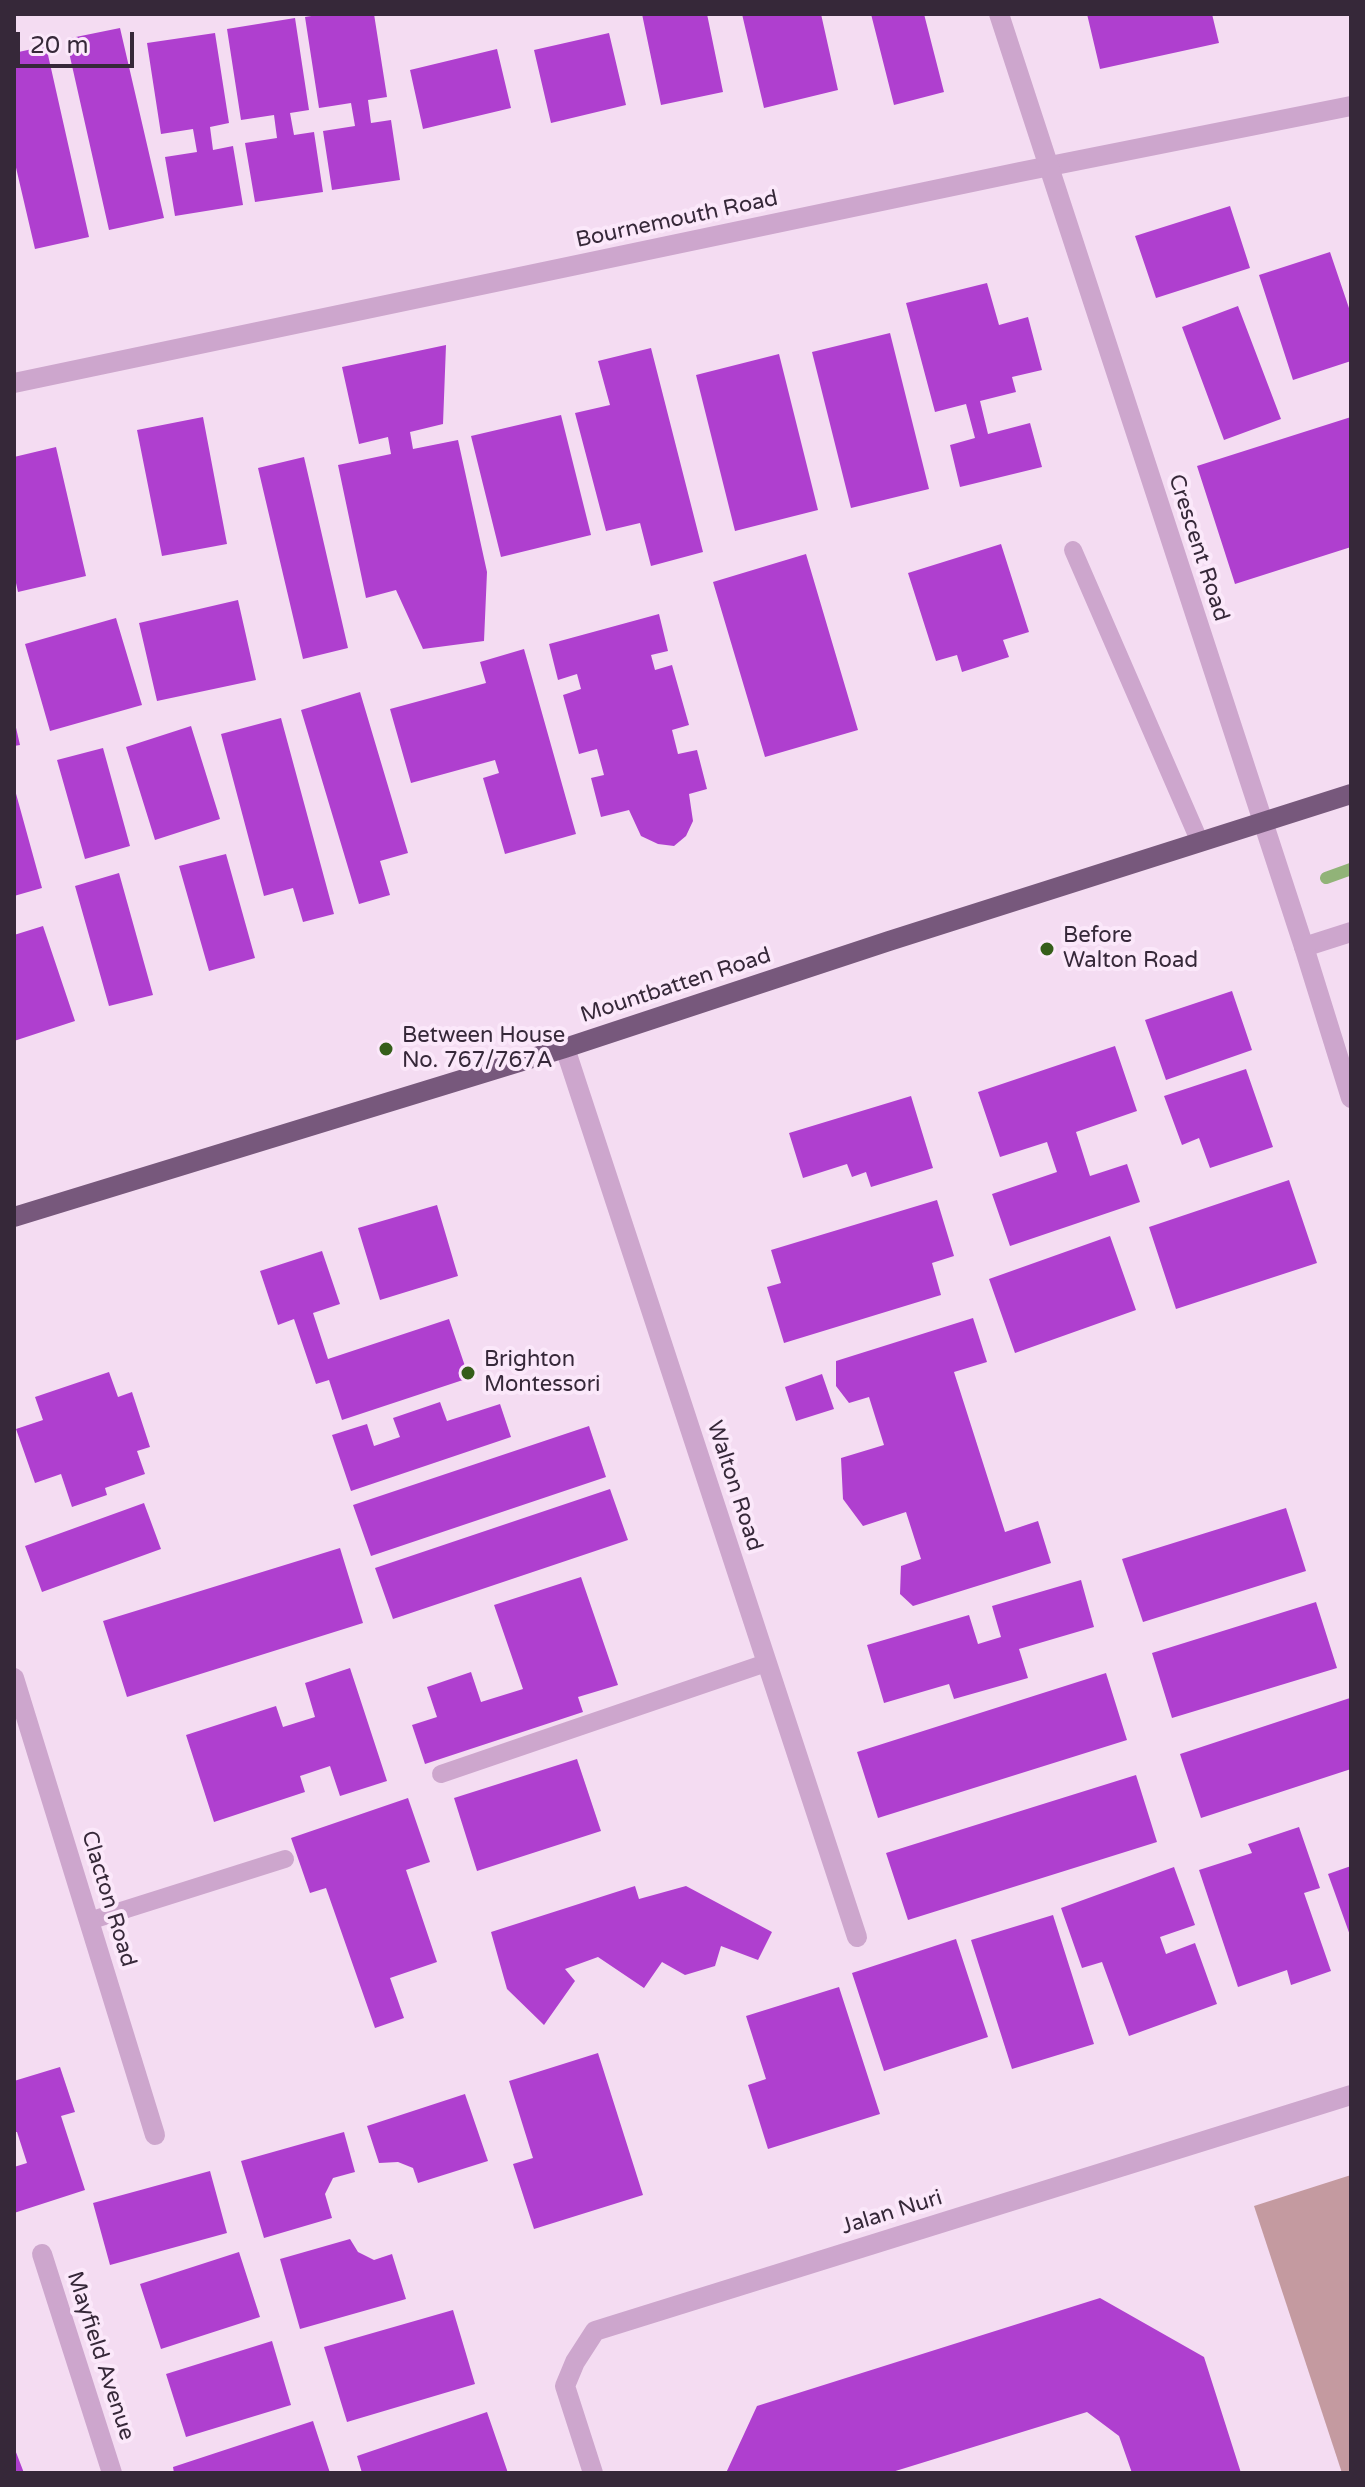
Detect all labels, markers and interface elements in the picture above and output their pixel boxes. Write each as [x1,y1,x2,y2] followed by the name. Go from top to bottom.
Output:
[20,16,138,66] scale bar
[30,31,88,60] text: 20 m
[574,186,780,254] street label: Bournemouth Road
[1162,471,1234,625] street label: Crescent Road
[1063,923,1198,974] place label: Before Walton Road
[1038,940,1056,958] marker: Before Walton Road
[577,943,775,1029] street label: Mountbatten Road
[402,1023,565,1074] place label: Between House No. 767/767A
[377,1040,395,1058] marker: Between House No. 767/767A
[484,1347,601,1398] place label: Brighton Montessori
[459,1364,477,1382] marker: Brighton Montessori
[701,1418,767,1554] street label: Walton Road
[75,1828,141,1970] street label: Clacton Road
[838,2185,946,2241] street label: Jalan Nuri
[60,2268,140,2444] street label: Mayfield Avenue

